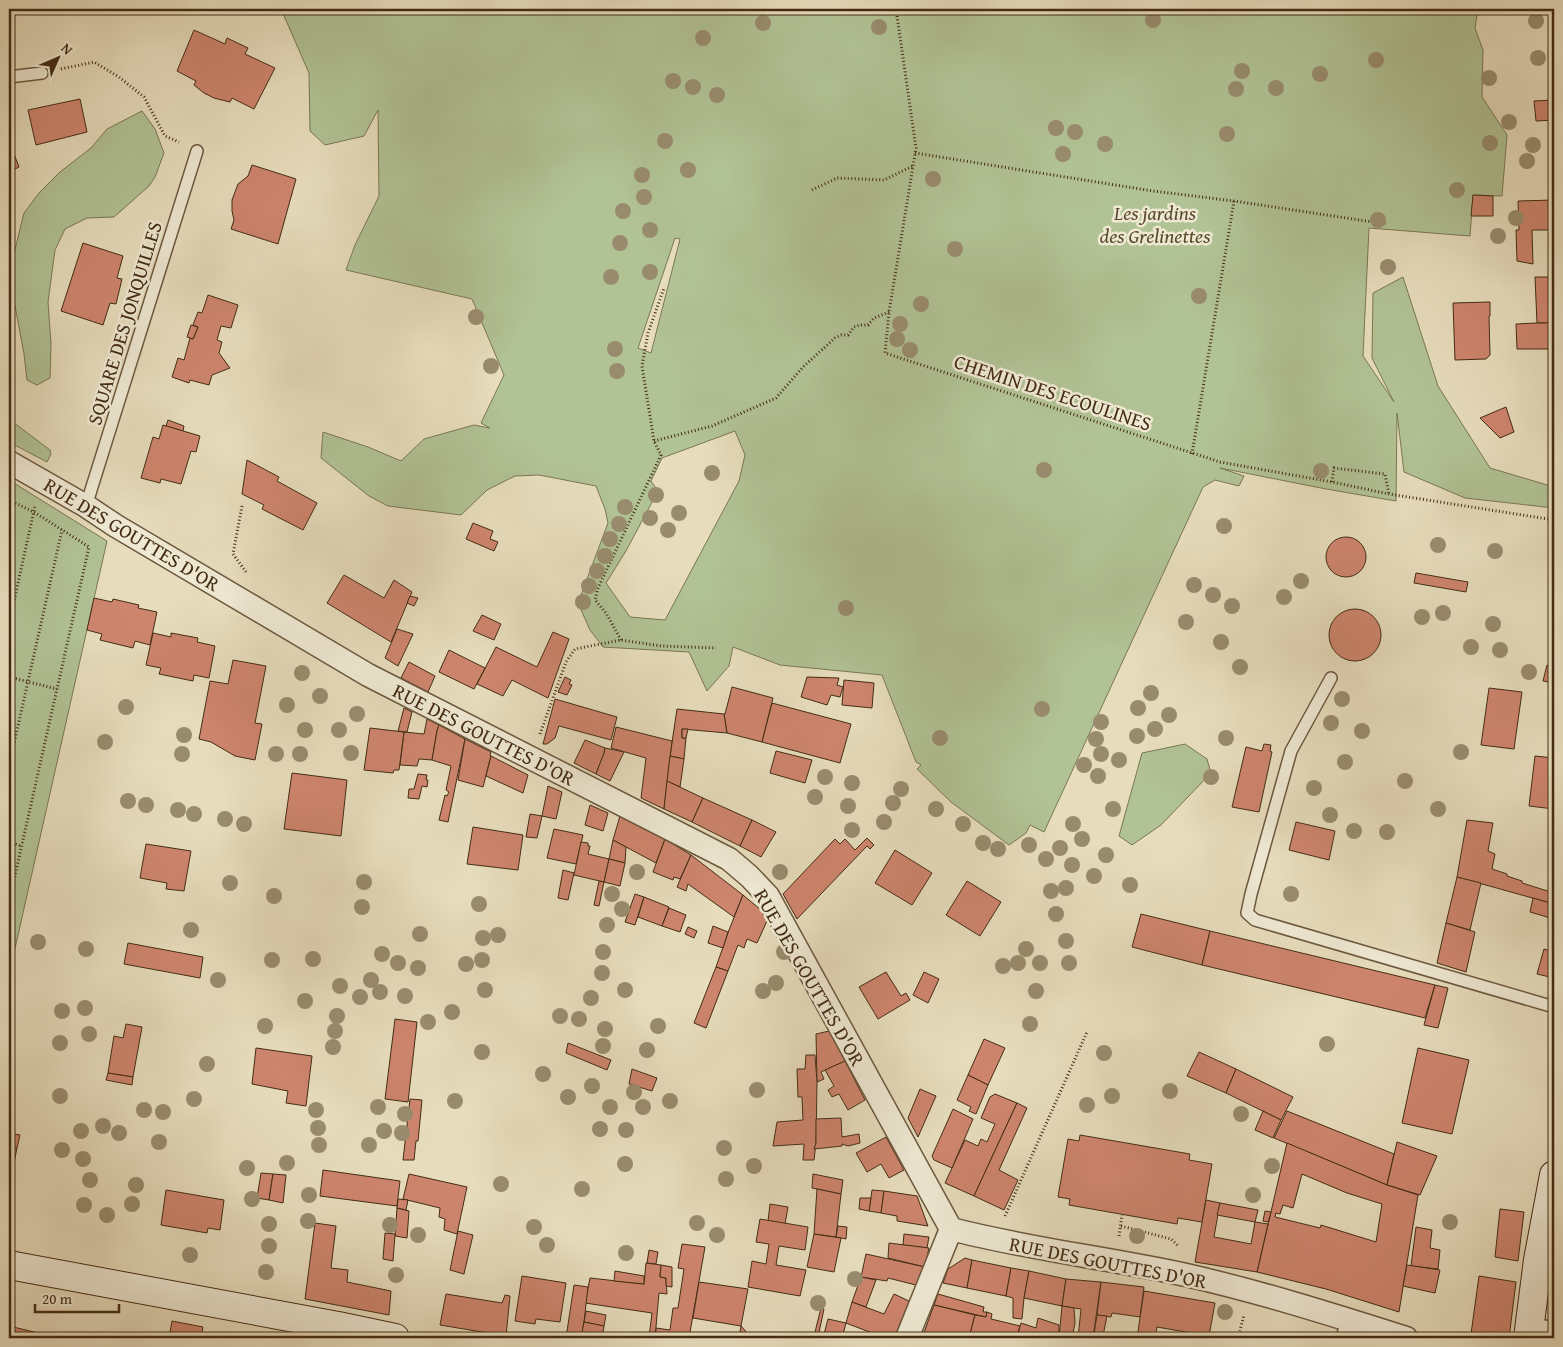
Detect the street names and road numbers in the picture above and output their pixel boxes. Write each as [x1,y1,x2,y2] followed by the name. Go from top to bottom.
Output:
[79,218,169,428] street label: SQUARE DES JONQUILLES
[951,346,1155,438] street label: CHEMIN DES ECOULINES
[39,470,226,598] street label: RUE DES GOUTTES D'OR
[388,676,580,793] street label: RUE DES GOUTTES D'OR
[747,883,873,1071] street label: RUE DES GOUTTES D'OR
[1007,1229,1210,1295] street label: RUE DES GOUTTES D'OR

